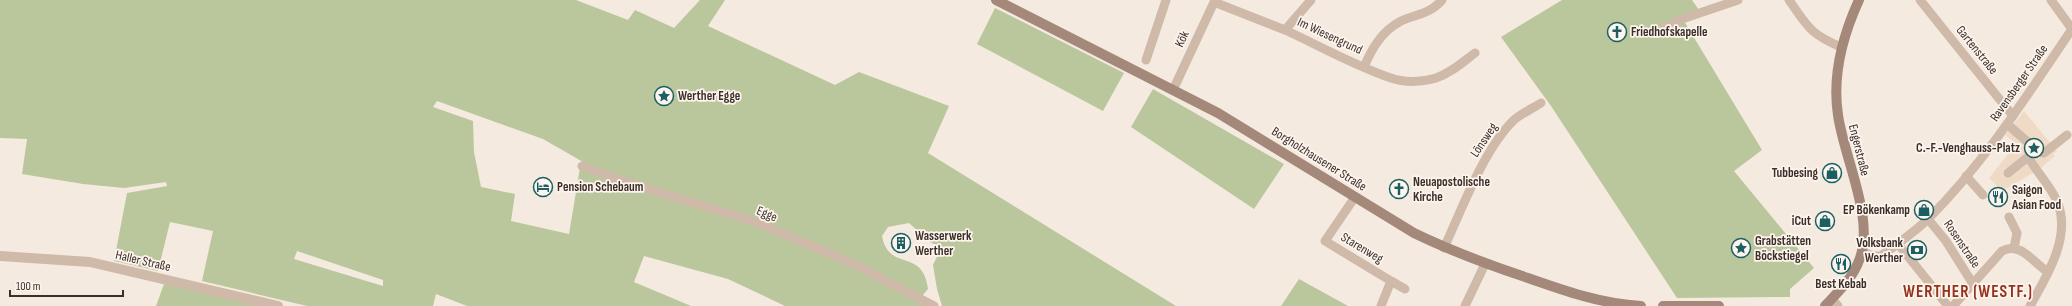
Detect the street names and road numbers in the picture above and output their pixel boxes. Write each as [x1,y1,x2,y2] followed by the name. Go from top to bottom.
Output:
[1295,14,1365,58] street label: Im Wiesengrund
[1953,23,2001,77] street label: Gartenstraße
[1171,28,1193,50] street label: Kök
[1987,42,2051,124] street label: Ravensberger Straße
[1467,120,1501,160] street label: Lönsweg
[1269,123,1369,195] street label: Borgholzhausener Straße
[1845,123,1873,177] street label: Engerstraße
[754,203,780,225] street label: Egge
[1940,217,1984,271] street label: Rosenstraße
[1338,229,1386,267] street label: Starenweg
[114,247,172,275] street label: Haller Straße

